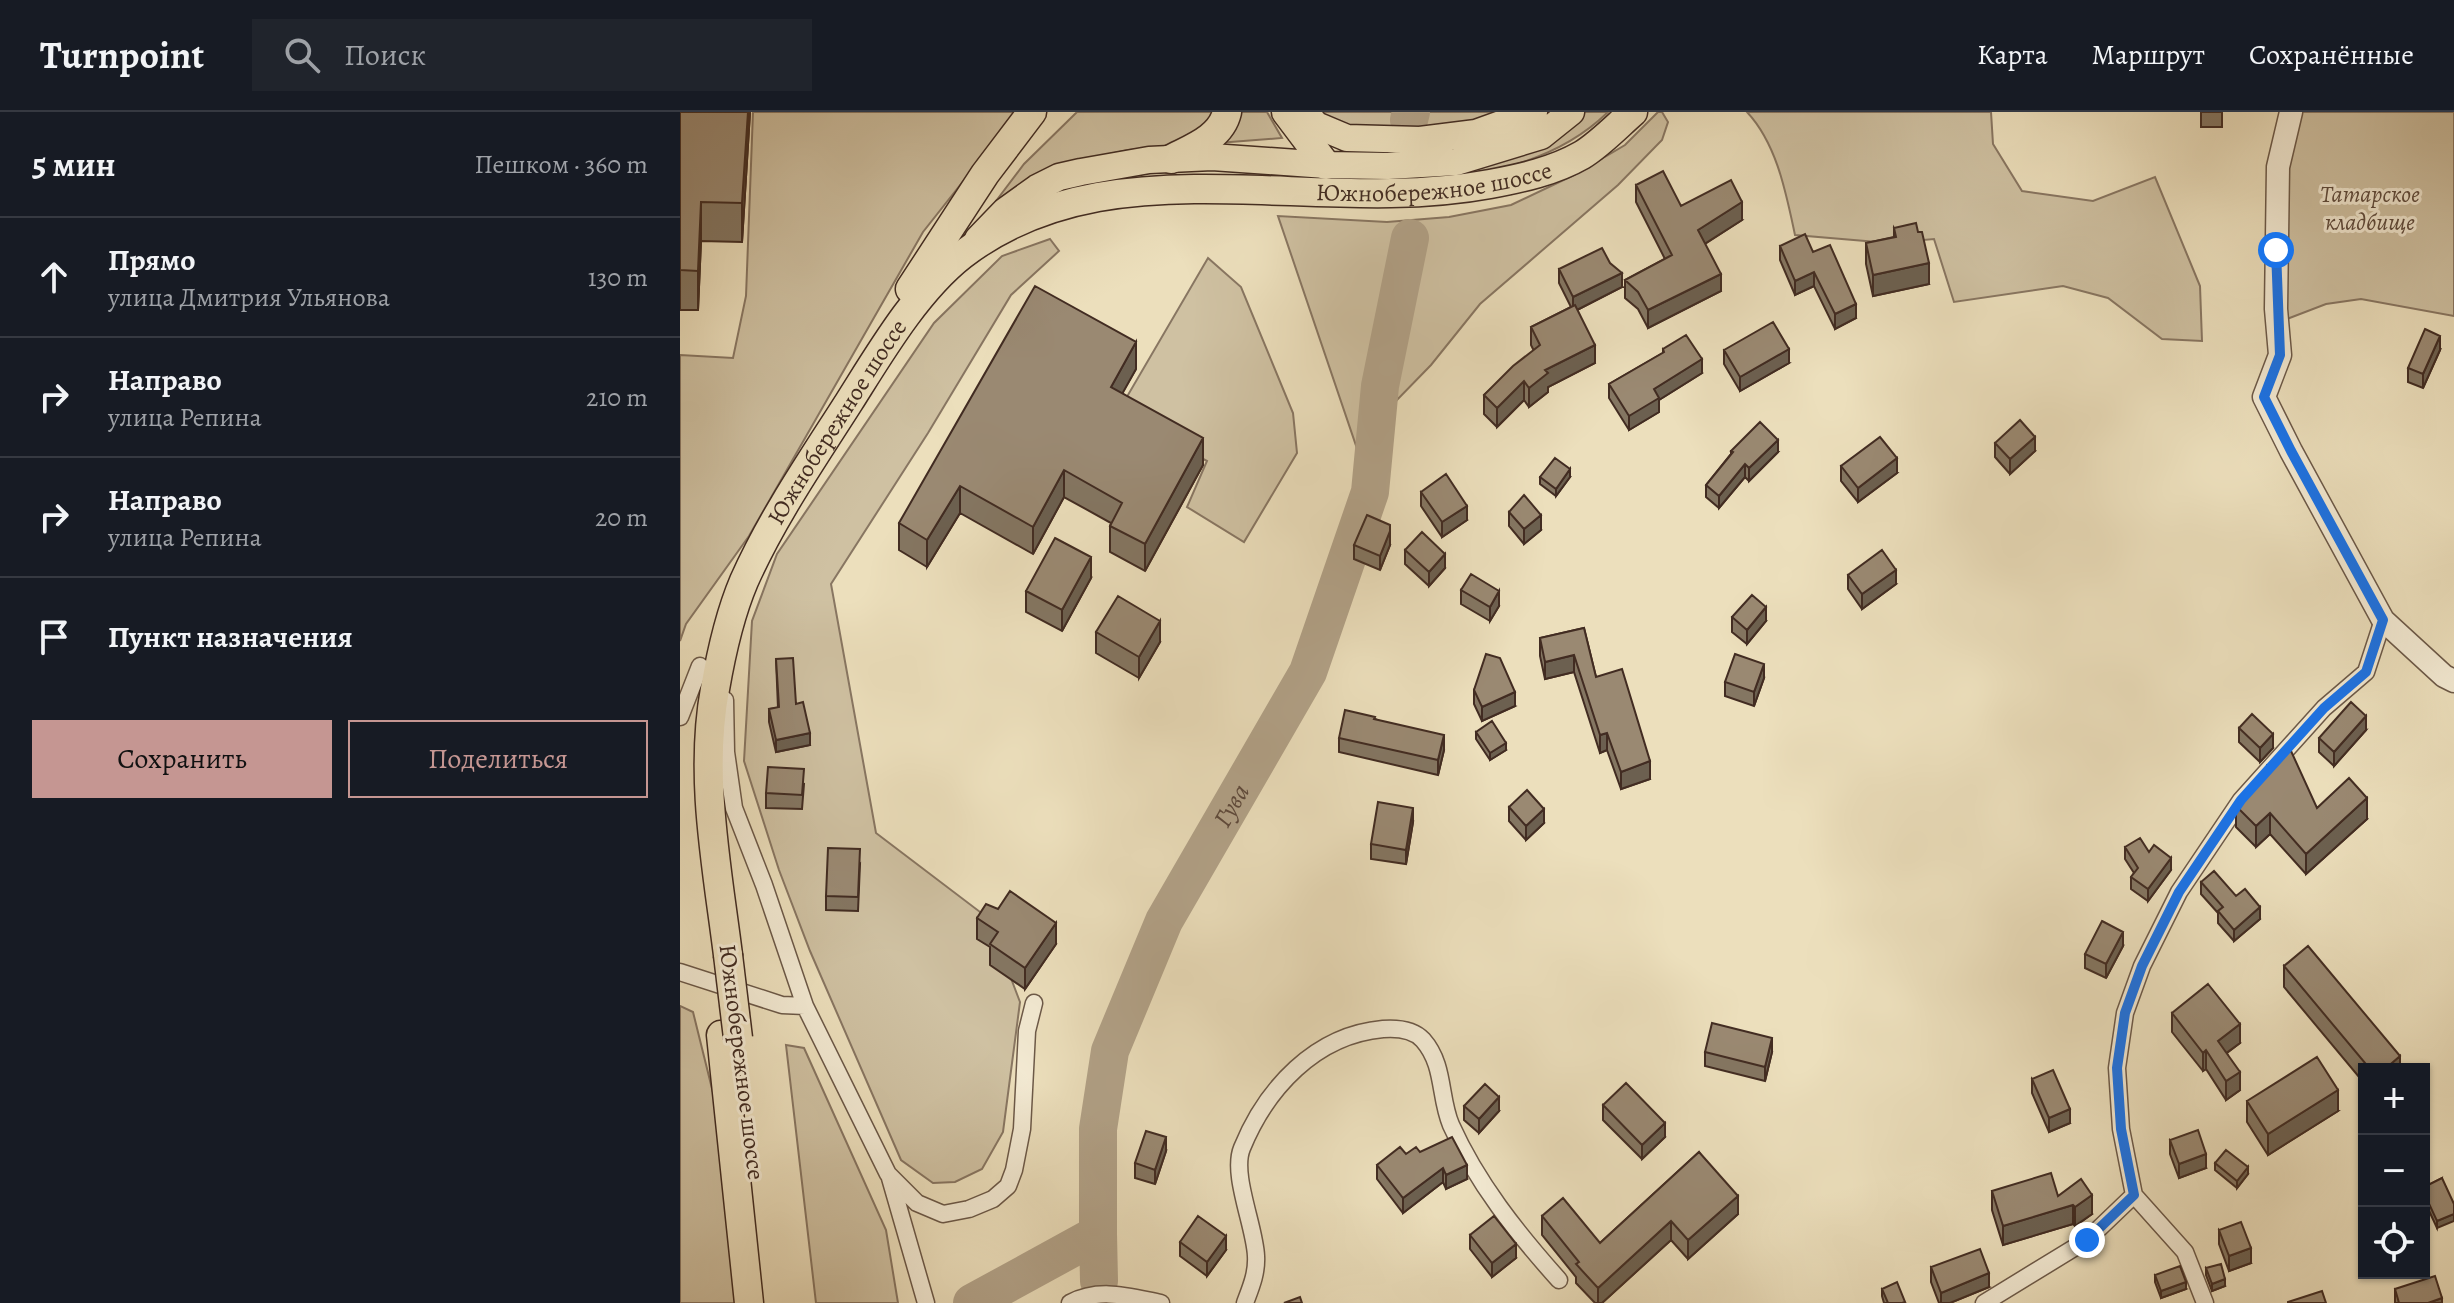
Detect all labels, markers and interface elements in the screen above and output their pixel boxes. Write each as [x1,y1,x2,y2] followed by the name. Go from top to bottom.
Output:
[252,19,812,91] search box
[40,29,204,81] text: Turnpoint
[280,33,324,77] icon: search
[344,35,426,75] text: Поиск
[1977,36,2048,74] text: Карта
[2092,36,2205,74] text: Маршрут
[2249,36,2414,74] text: Сохранённые
[32,141,116,188] text: 5 мин
[474,147,648,182] text: Пешком · 360 m
[1315,154,1556,209] street label: Южнобережное шоссе
[2320,178,2420,238] park label: Татарское кладбище
[2258,232,2294,268] route start
[108,240,195,280] text: Прямо
[32,255,76,299] icon: ahead
[588,260,648,295] text: 130 m
[108,280,390,315] text: улица Дмитрия Ульянова
[760,313,914,530] street label: Южнобережное шоссе
[108,360,222,400] text: Направо
[32,375,76,419] icon: right
[586,380,648,415] text: 210 m
[108,400,262,435] text: улица Репина
[108,480,222,520] text: Направо
[32,495,76,539] icon: right
[595,500,648,535] text: 20 m
[108,520,262,555] text: улица Репина
[32,615,76,659] icon: arrive
[108,617,353,657] text: Пункт назначения
[32,720,332,798] button: Сохранить
[348,720,648,798] button: Поделиться
[1205,777,1258,834] water label: Гува
[712,942,772,1182] street label: Южнобережное шоссе
[2358,1063,2430,1279] map controls
[2358,1063,2430,1135] button: +
[2358,1135,2430,1207] button: −
[2358,1207,2430,1279] button: locate
[2069,1222,2105,1258] route end

